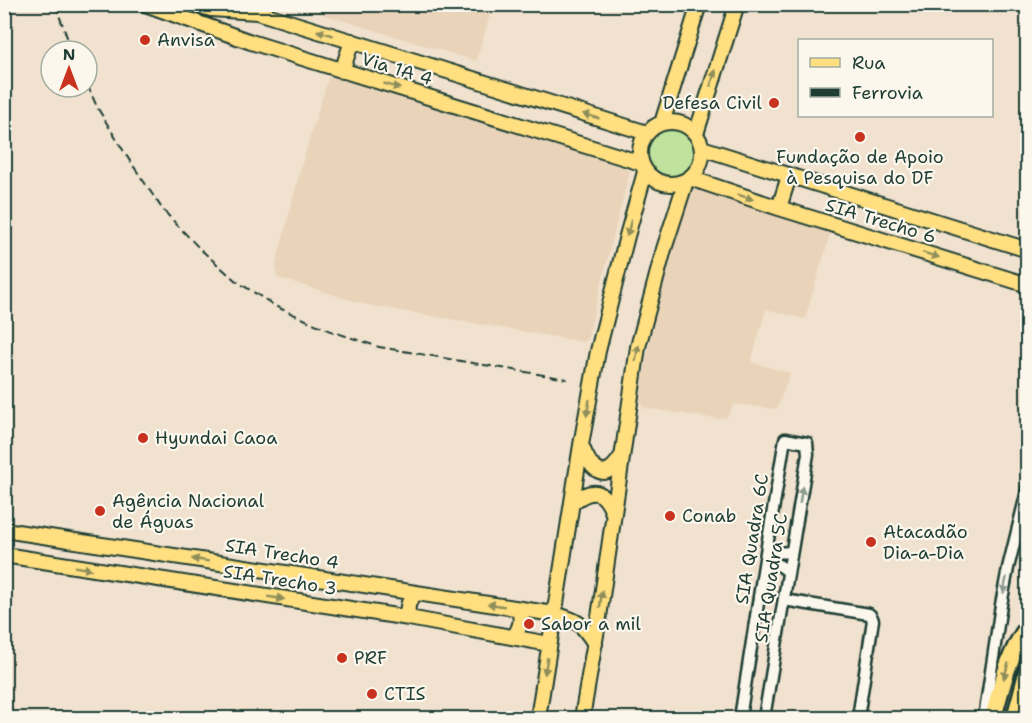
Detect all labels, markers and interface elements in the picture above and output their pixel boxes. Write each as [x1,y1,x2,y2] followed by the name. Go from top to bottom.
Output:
[316,27,334,37] one-way arrow
[157,28,215,52] place label: Anvisa
[138,33,152,47] marker: Anvisa
[39,39,99,99] north arrow
[798,39,993,117] legend
[63,44,75,65] text: N
[359,47,435,91] street label: Via 1A 4
[852,51,885,75] text: Rua
[709,69,718,87] one-way arrow
[852,81,923,105] text: Ferrovia
[383,82,401,91] one-way arrow
[663,91,763,115] place label: Defesa Civil
[767,96,781,110] marker: Defesa Civil
[582,110,600,120] one-way arrow
[853,130,867,144] marker: Fundação de Apoio à Pesquisa do DF
[776,145,944,190] place label: Fundação de Apoio à Pesquisa do DF
[736,192,754,202] one-way arrow
[823,193,939,249] street label: SIA Trecho 6
[624,219,634,237] one-way arrow
[922,251,940,260] one-way arrow
[633,343,642,362] one-way arrow
[583,399,592,418] one-way arrow
[155,426,277,450] place label: Hyundai Caoa
[136,431,150,445] marker: Hyundai Caoa
[730,472,774,606] street label: SIA Quadra 6C
[797,485,806,504] one-way arrow
[112,489,265,534] place label: Agência Nacional de Águas
[93,504,107,518] marker: Agência Nacional de Águas
[682,504,736,528] place label: Conab
[663,509,677,523] marker: Conab
[749,512,793,644] street label: SIA Quadra 5C
[883,520,968,565] place label: Atacadão Dia-a-Dia
[223,533,341,575] street label: SIA Trecho 4
[864,535,878,549] marker: Atacadão Dia-a-Dia
[190,555,209,564] one-way arrow
[221,559,339,601] street label: SIA Trecho 3
[74,563,93,572] one-way arrow
[1000,575,1009,594] one-way arrow
[597,589,606,608] one-way arrow
[266,593,285,602] one-way arrow
[487,601,506,610] one-way arrow
[541,612,642,636] place label: Sabor a mil
[522,617,536,631] marker: Sabor a mil
[354,646,387,670] place label: PRF
[335,651,349,665] marker: PRF
[541,657,550,676] one-way arrow
[1001,662,1010,680] one-way arrow
[384,682,425,706] place label: CTIS
[365,687,379,701] marker: CTIS

